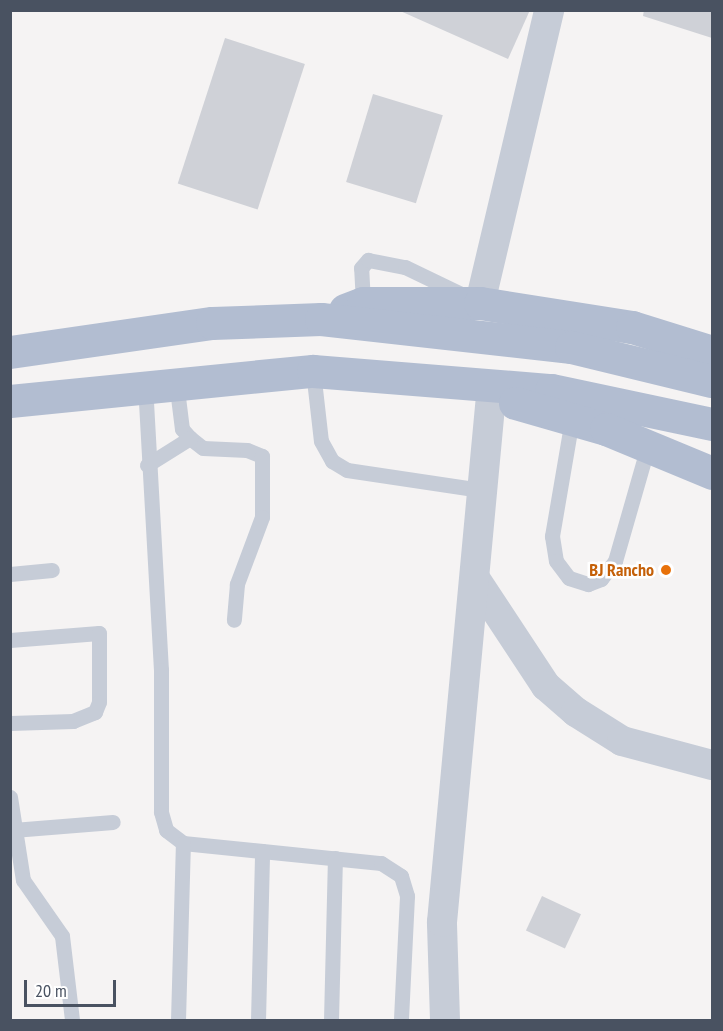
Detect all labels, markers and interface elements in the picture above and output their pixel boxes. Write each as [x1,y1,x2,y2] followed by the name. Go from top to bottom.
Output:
[589,559,654,581] place label: BJ Rancho
[659,563,673,577] marker: BJ Rancho
[27,968,118,1006] scale bar
[35,979,67,1002] text: 20 m

